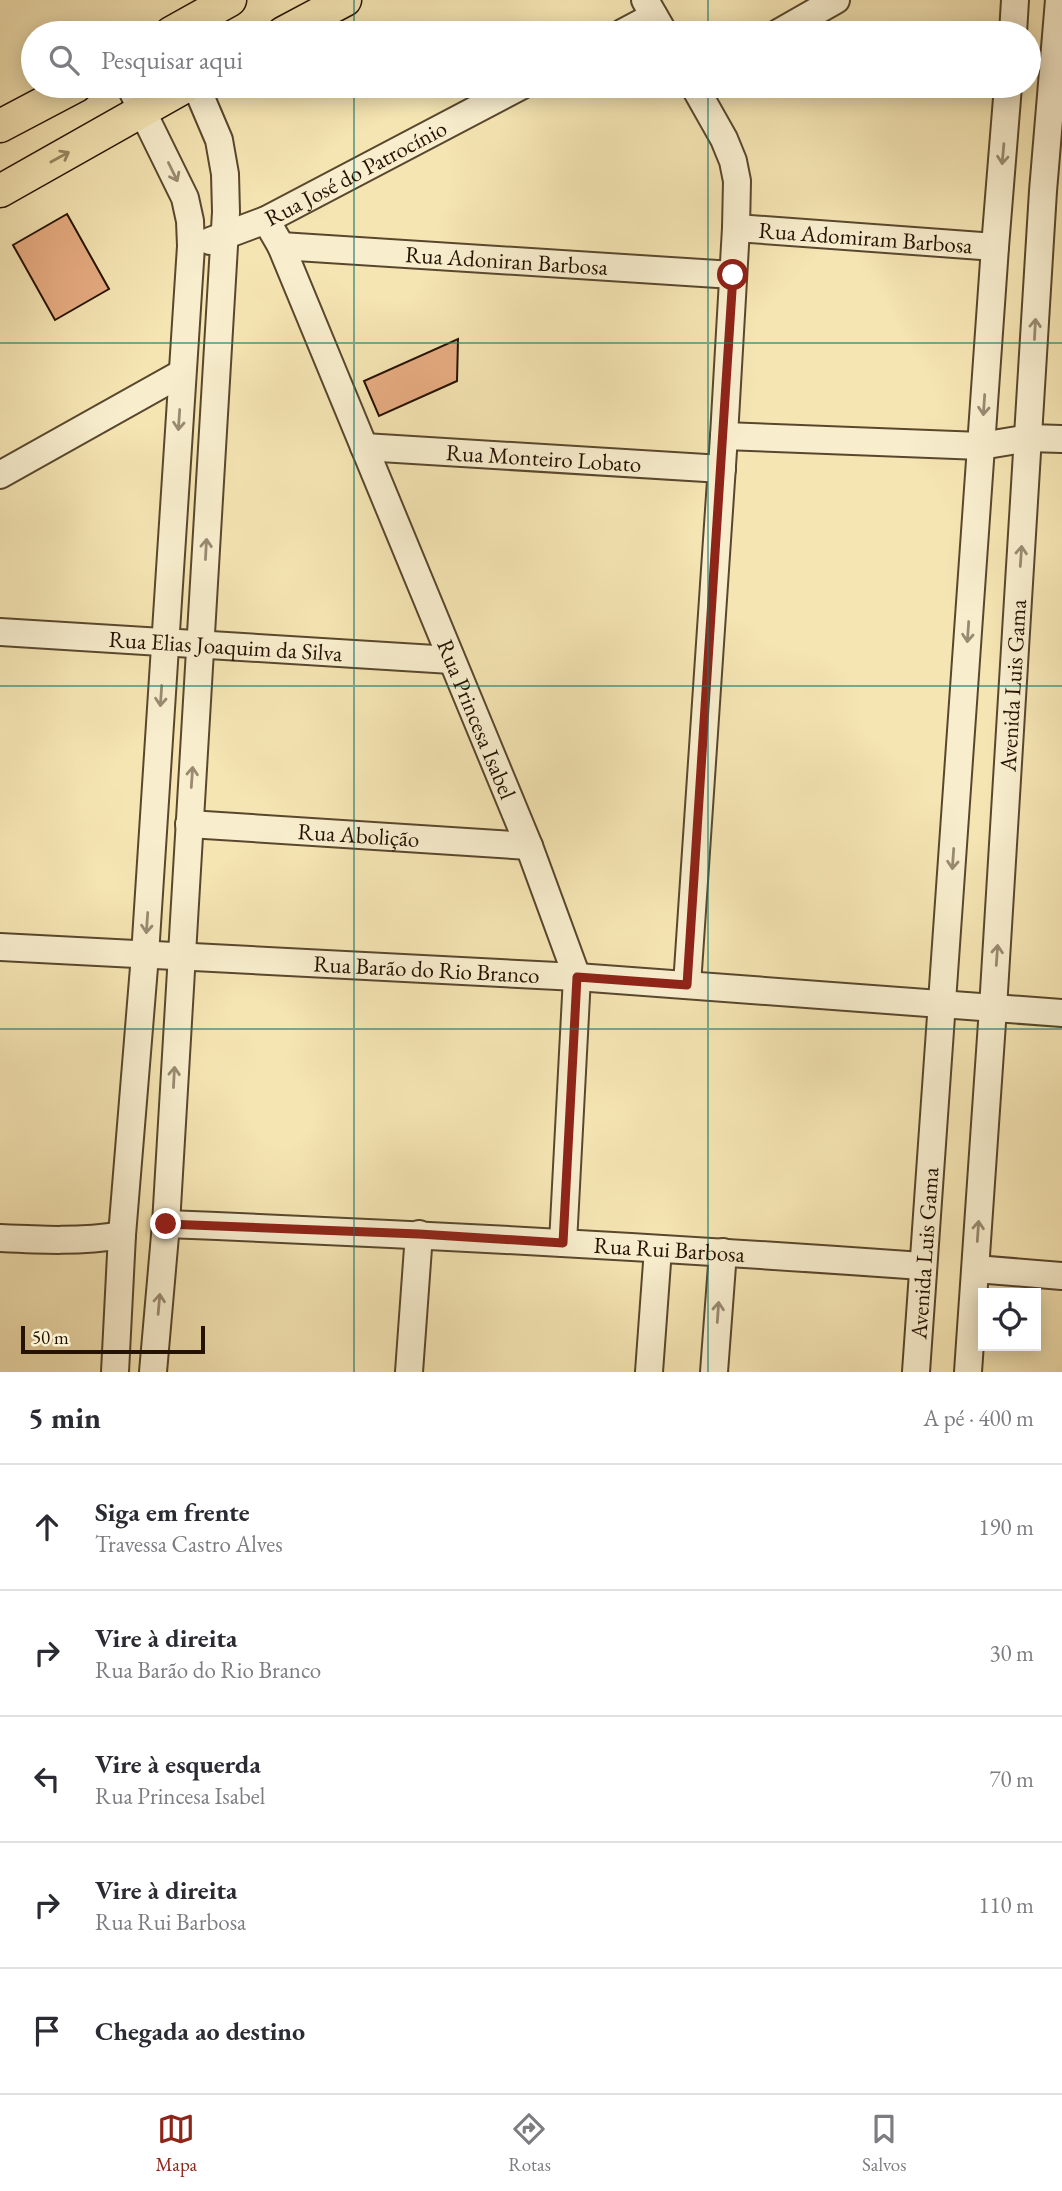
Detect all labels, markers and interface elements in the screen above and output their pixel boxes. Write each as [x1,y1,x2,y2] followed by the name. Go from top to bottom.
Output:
[21,21,1041,98] search box
[45,41,83,79] icon: search
[101,43,243,77] text: Pesquisar aqui
[259,113,452,233] street label: Rua José do Patrocínio
[996,142,1009,165] one-way arrow
[49,150,69,164] one-way arrow
[167,161,180,182] one-way arrow
[758,215,975,260] street label: Rua Adomiram Barbosa
[404,239,610,282] street label: Rua Adoniran Barbosa
[717,259,748,290] route start
[1029,319,1042,341] one-way arrow
[977,393,990,416] one-way arrow
[172,409,185,431] one-way arrow
[445,437,642,479] street label: Rua Monteiro Lobato
[199,538,212,561] one-way arrow
[1015,545,1028,568] one-way arrow
[992,598,1033,773] street label: Avenida Luis Gama
[962,620,975,643] one-way arrow
[108,624,344,668] street label: Rua Elias Joaquim da Silva
[430,635,523,804] street label: Rua Princesa Isabel
[154,685,167,707] one-way arrow
[185,765,198,788] one-way arrow
[297,816,420,854] street label: Rua Abolição
[946,847,959,870] one-way arrow
[140,912,153,935] one-way arrow
[990,943,1003,966] one-way arrow
[313,948,540,990] street label: Rua Barão do Rio Branco
[167,1066,180,1089] one-way arrow
[903,1165,945,1341] street label: Avenida Luis Gama
[150,1208,181,1239] route end
[972,1220,985,1242] one-way arrow
[593,1230,747,1269] street label: Rua Rui Barbosa
[978,1288,1041,1351] map controls
[978,1288,1041,1351] button: locate
[153,1293,166,1316] one-way arrow
[712,1301,725,1324] one-way arrow
[21,1323,205,1355] scale bar
[32,1325,69,1350] text: 50 m
[28,1398,101,1437] text: 5 min
[923,1403,1034,1433] text: A pé · 400 m
[95,1495,250,1529] text: Siga em frente
[28,1508,66,1546] icon: ahead
[978,1512,1034,1542] text: 190 m
[95,1529,283,1559] text: Travessa Castro Alves
[95,1621,237,1655] text: Vire à direita
[28,1634,66,1672] icon: right
[989,1638,1034,1668] text: 30 m
[95,1655,321,1685] text: Rua Barão do Rio Branco
[95,1747,261,1781] text: Vire à esquerda
[28,1760,66,1798] icon: left
[989,1764,1034,1794] text: 70 m
[95,1781,265,1811] text: Rua Princesa Isabel
[95,1873,237,1907] text: Vire à direita
[28,1886,66,1924] icon: right
[978,1890,1034,1920] text: 110 m
[95,1907,246,1937] text: Rua Rui Barbosa
[28,2012,66,2050] icon: arrive
[95,2014,305,2048] text: Chegada ao destino
[156,2110,197,2177] tab: Mapa
[508,2110,551,2177] tab: Rotas
[862,2110,906,2177] tab: Salvos

